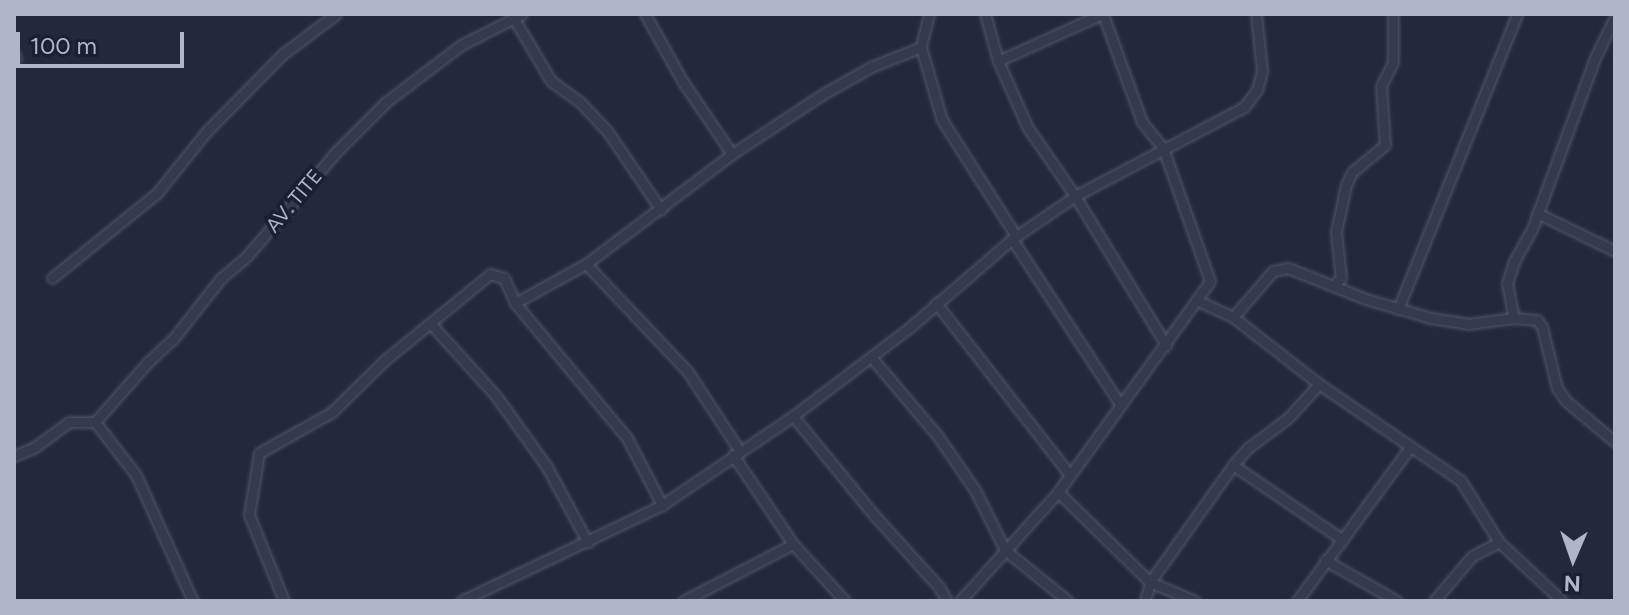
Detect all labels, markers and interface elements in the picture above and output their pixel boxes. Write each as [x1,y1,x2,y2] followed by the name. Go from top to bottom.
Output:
[20,16,188,66] scale bar
[30,31,97,60] text: 100 m
[261,165,327,237] street label: AV. TITE
[1533,519,1613,599] north arrow
[1563,570,1581,597] text: N

